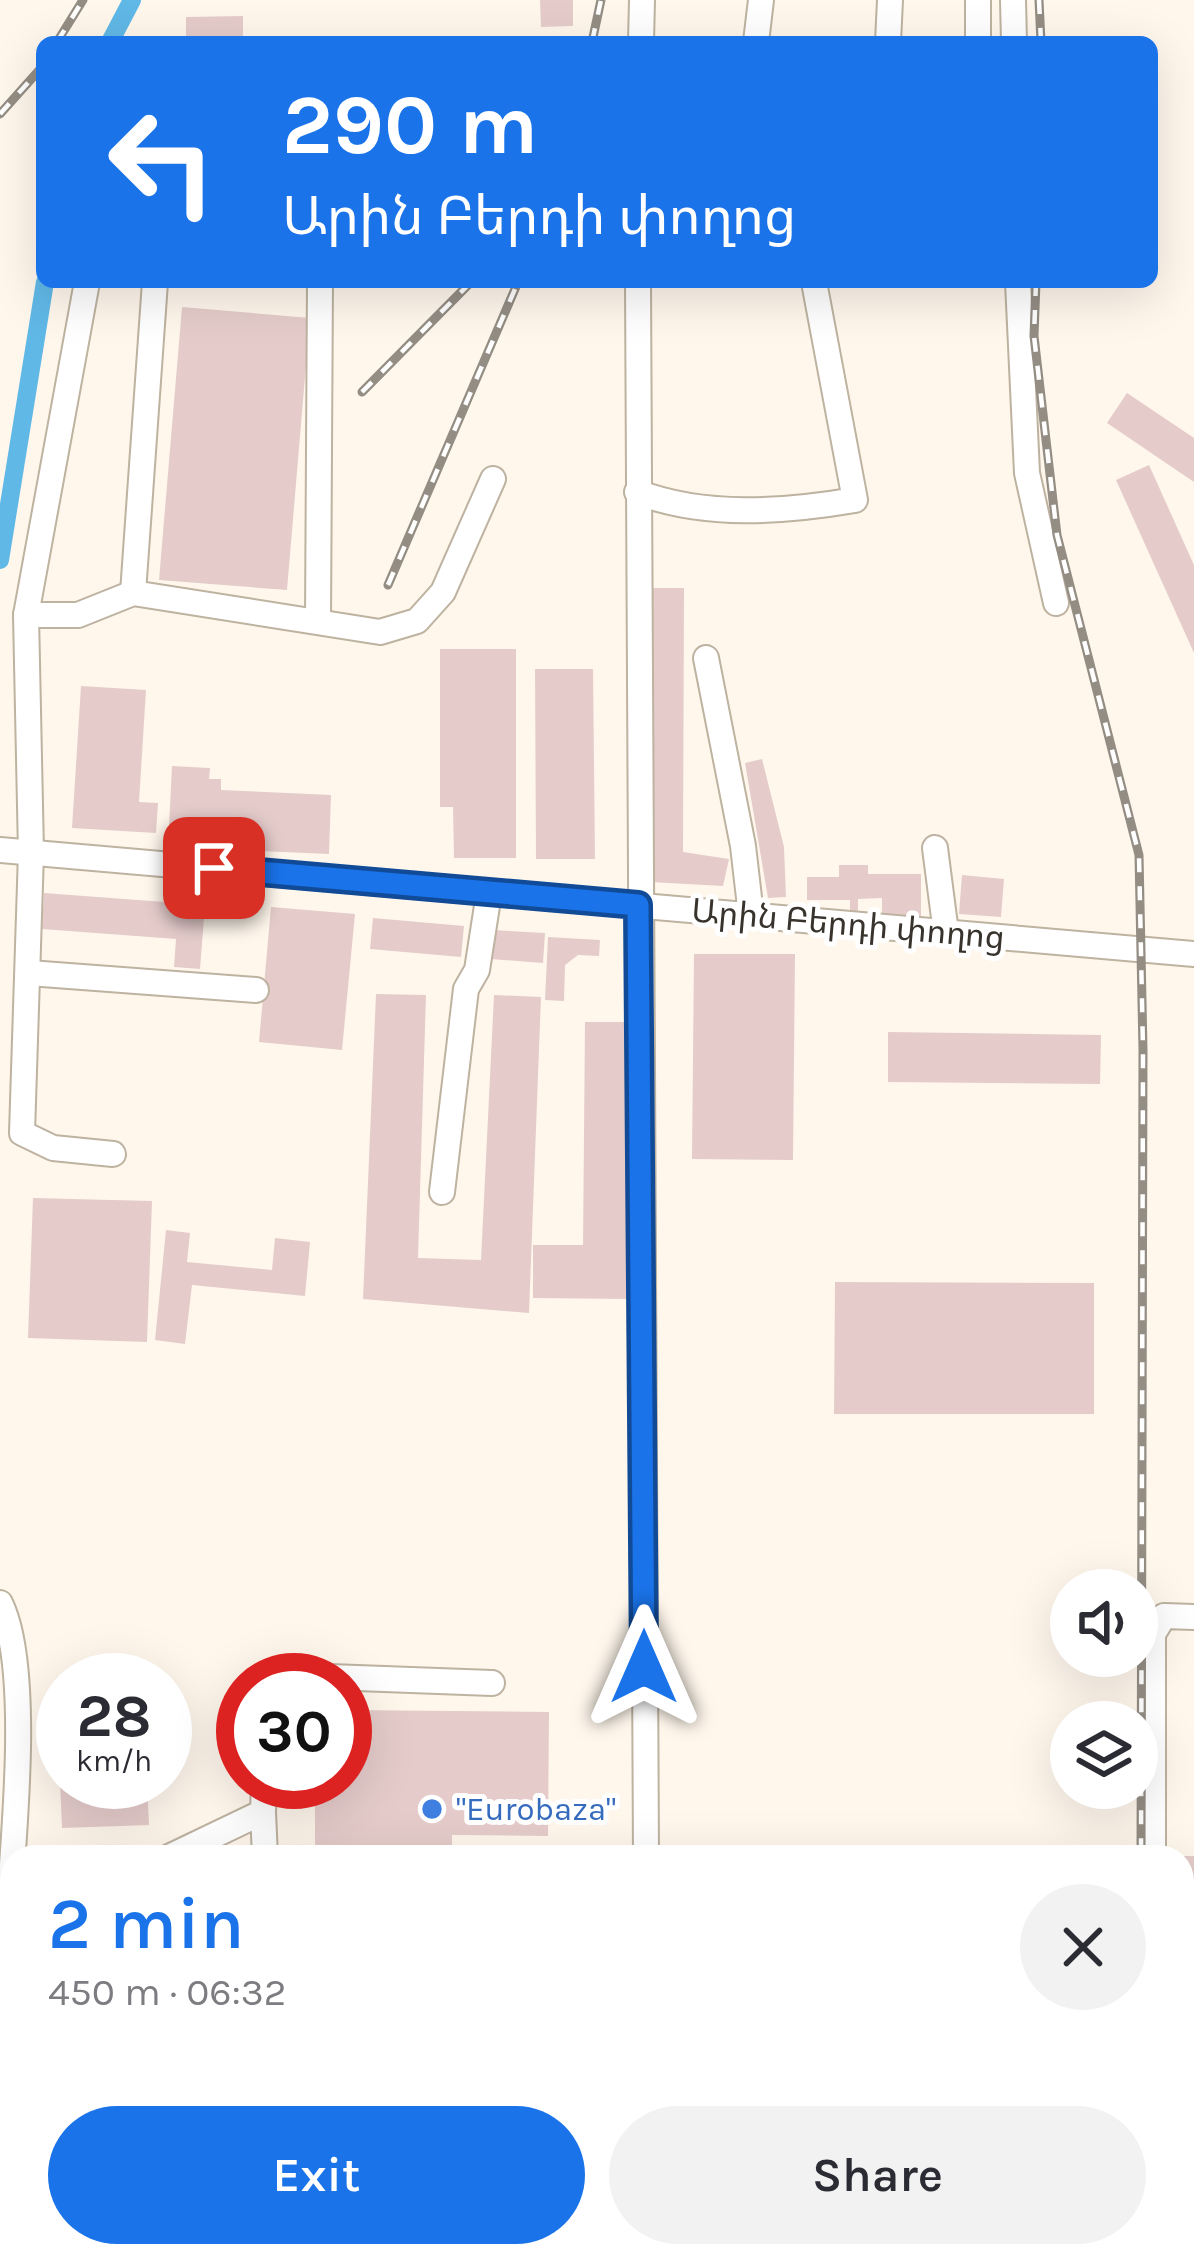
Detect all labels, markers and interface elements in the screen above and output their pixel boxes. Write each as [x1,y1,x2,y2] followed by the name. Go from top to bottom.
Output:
[282,76,538,174] text: 290 m
[84,84,240,240] icon: left
[282,184,796,248] text: Արին Բերդի փողոց
[163,817,265,919] pin
[181,835,247,901] icon: arrive
[690,891,1006,957] street label: Արին Բերդի փողոց
[1050,1569,1158,1809] map controls
[1050,1569,1158,1677] button: sound
[581,1604,707,1730] position arrow
[216,1653,372,1809] speed limit sign: 30
[76,1681,152,1751] text: 28
[1050,1701,1158,1809] button: layers
[76,1743,152,1779] text: km/h
[456,1790,616,1828] place label: "Eurobaza"
[419,1796,445,1822] marker: "Eurobaza"
[48,1882,245,1966] text: 2 min
[1020,1884,1146,2010] button: close
[48,1969,286,2015] text: 450 m · 06:32
[48,2106,585,2244] button: Exit
[609,2106,1146,2244] button: Share

